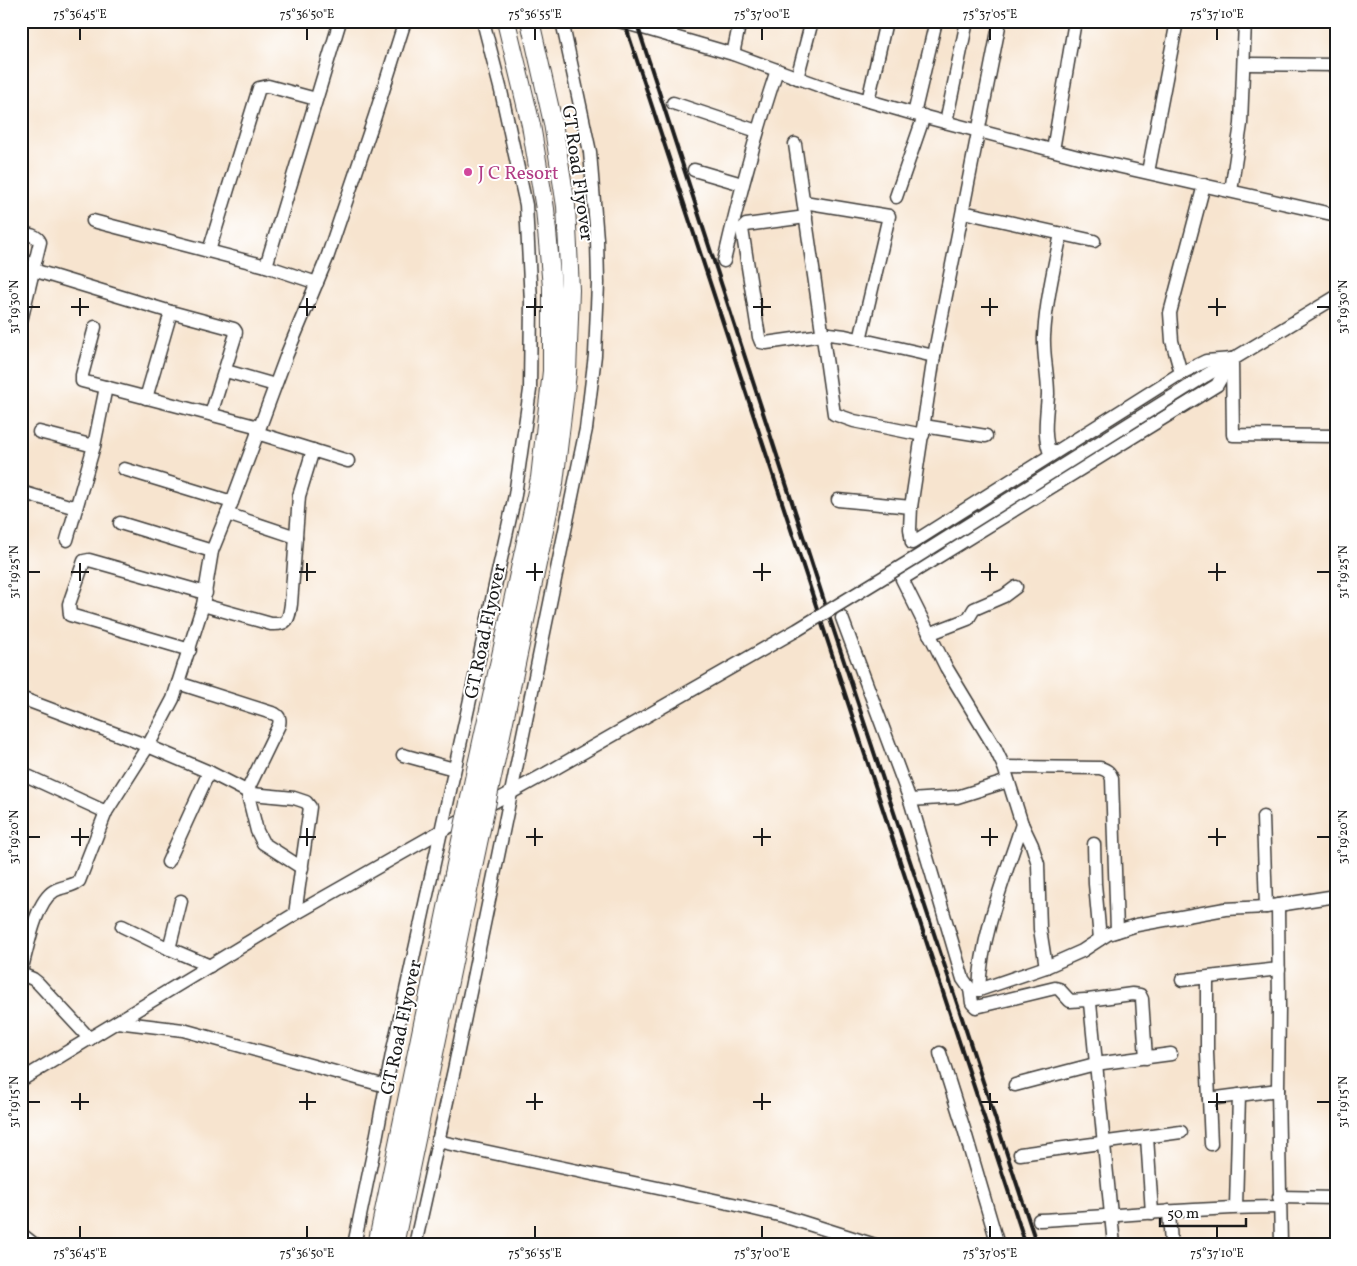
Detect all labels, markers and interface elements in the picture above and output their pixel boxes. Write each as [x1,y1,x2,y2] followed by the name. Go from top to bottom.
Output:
[53,7,107,23] text: 75°36'45"E
[280,7,334,23] text: 75°36'50"E
[508,7,562,23] text: 75°36'55"E
[734,7,790,23] text: 75°37'00"E
[963,7,1017,23] text: 75°37'05"E
[1190,7,1244,23] text: 75°37'10"E
[555,103,599,243] street label: GT Road Flyover
[478,161,559,187] place label: J C Resort
[462,166,474,178] marker: J C Resort
[7,280,23,334] text: 31°19'30"N
[1336,280,1352,334] text: 31°19'30"N
[7,545,23,599] text: 31°19'25"N
[1336,545,1352,599] text: 31°19'25"N
[459,562,513,701] street label: GT Road Flyover
[7,810,23,864] text: 31°19'20"N
[1336,810,1352,864] text: 31°19'20"N
[375,958,429,1097] street label: GT Road Flyover
[7,1076,23,1128] text: 31°19'15"N
[1336,1076,1352,1128] text: 31°19'15"N
[1160,1196,1246,1228] scale bar
[1167,1204,1199,1225] text: 50 m
[53,1246,107,1262] text: 75°36'45"E
[280,1246,334,1262] text: 75°36'50"E
[508,1246,562,1262] text: 75°36'55"E
[734,1246,790,1262] text: 75°37'00"E
[963,1246,1017,1262] text: 75°37'05"E
[1190,1246,1244,1262] text: 75°37'10"E

